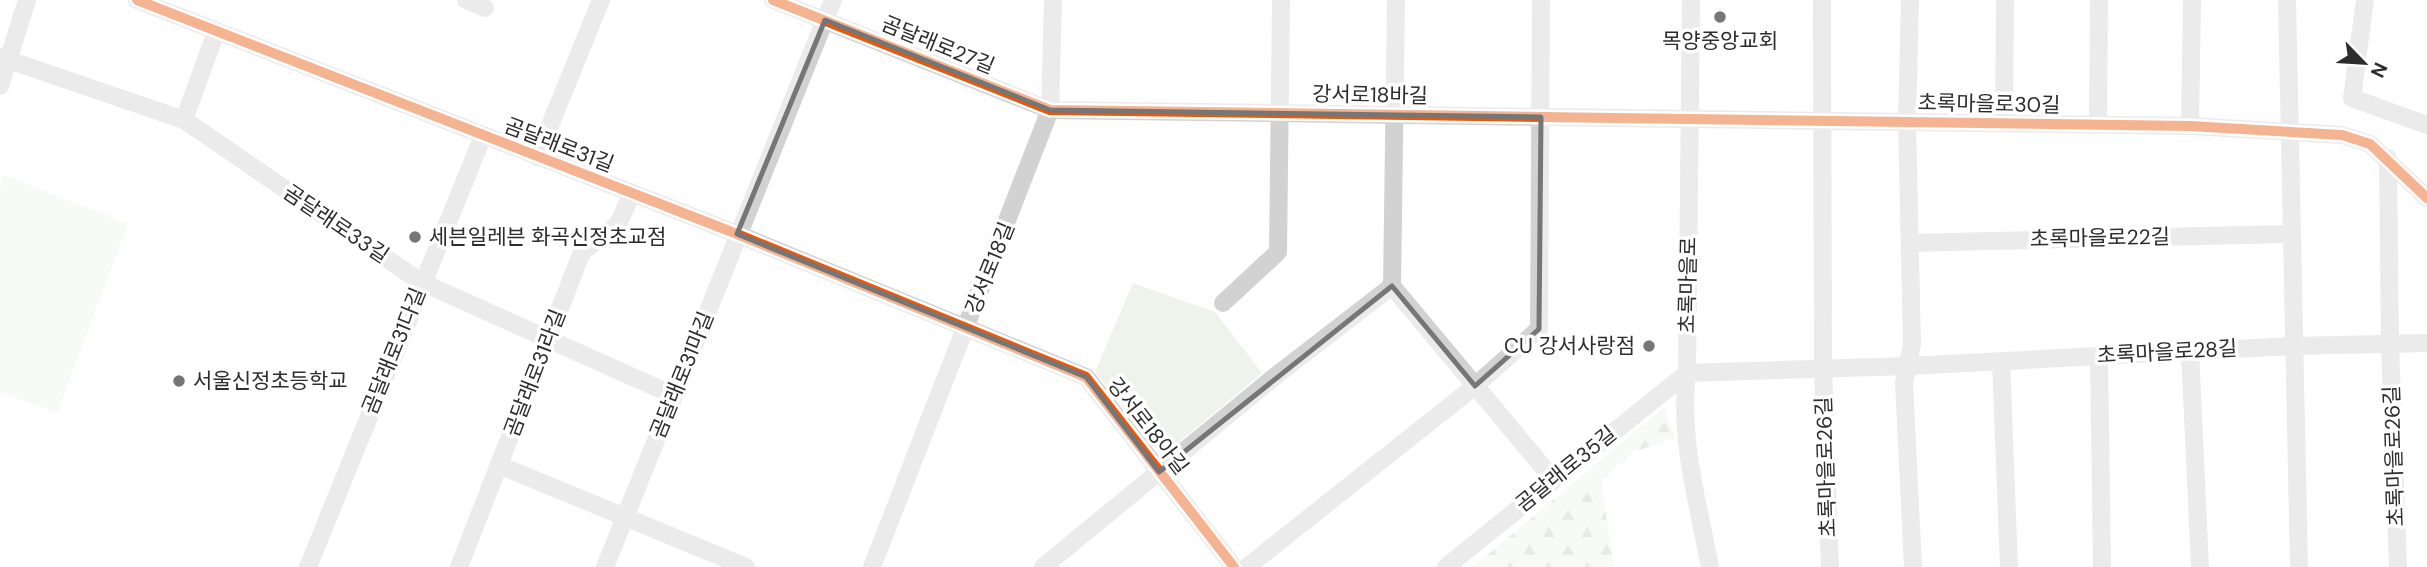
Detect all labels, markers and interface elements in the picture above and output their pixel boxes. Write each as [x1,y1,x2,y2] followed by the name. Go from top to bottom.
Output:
[1712,9,1728,25] marker: 목양중앙교회
[877,10,999,80] street label: 곰달래로27길
[1662,27,1778,55] place label: 목양중앙교회
[2329,28,2399,98] north arrow
[2365,58,2393,82] text: N
[1312,80,1428,110] street label: 강서로18바길
[1917,89,2061,119] street label: 초록마을로30길
[500,111,618,179] street label: 곰달래로31길
[278,178,394,270] street label: 곰달래로33길
[959,218,1021,318] street label: 강서로18길
[429,223,666,251] place label: 세븐일레븐 화곡신정초교점
[2030,223,2170,253] street label: 초록마을로22길
[407,229,423,245] marker: 세븐일레븐 화곡신정초교점
[1673,236,1703,334] street label: 초록마을로
[356,283,432,419] street label: 곰달래로31다길
[498,305,572,441] street label: 곰달래로31라길
[644,307,720,443] street label: 곰달래로31마길
[1504,332,1635,360] place label: CU 강서사랑점
[2096,334,2238,370] street label: 초록마을로28길
[1641,338,1657,354] marker: CU 강서사랑점
[193,367,348,395] place label: 서울신정초등학교
[1101,372,1195,480] street label: 강서로18아길
[171,373,187,389] marker: 서울신정초등학교
[2378,385,2410,527] street label: 초록마을로26길
[1810,396,1842,538] street label: 초록마을로26길
[1510,420,1622,518] street label: 곰달래로35길

